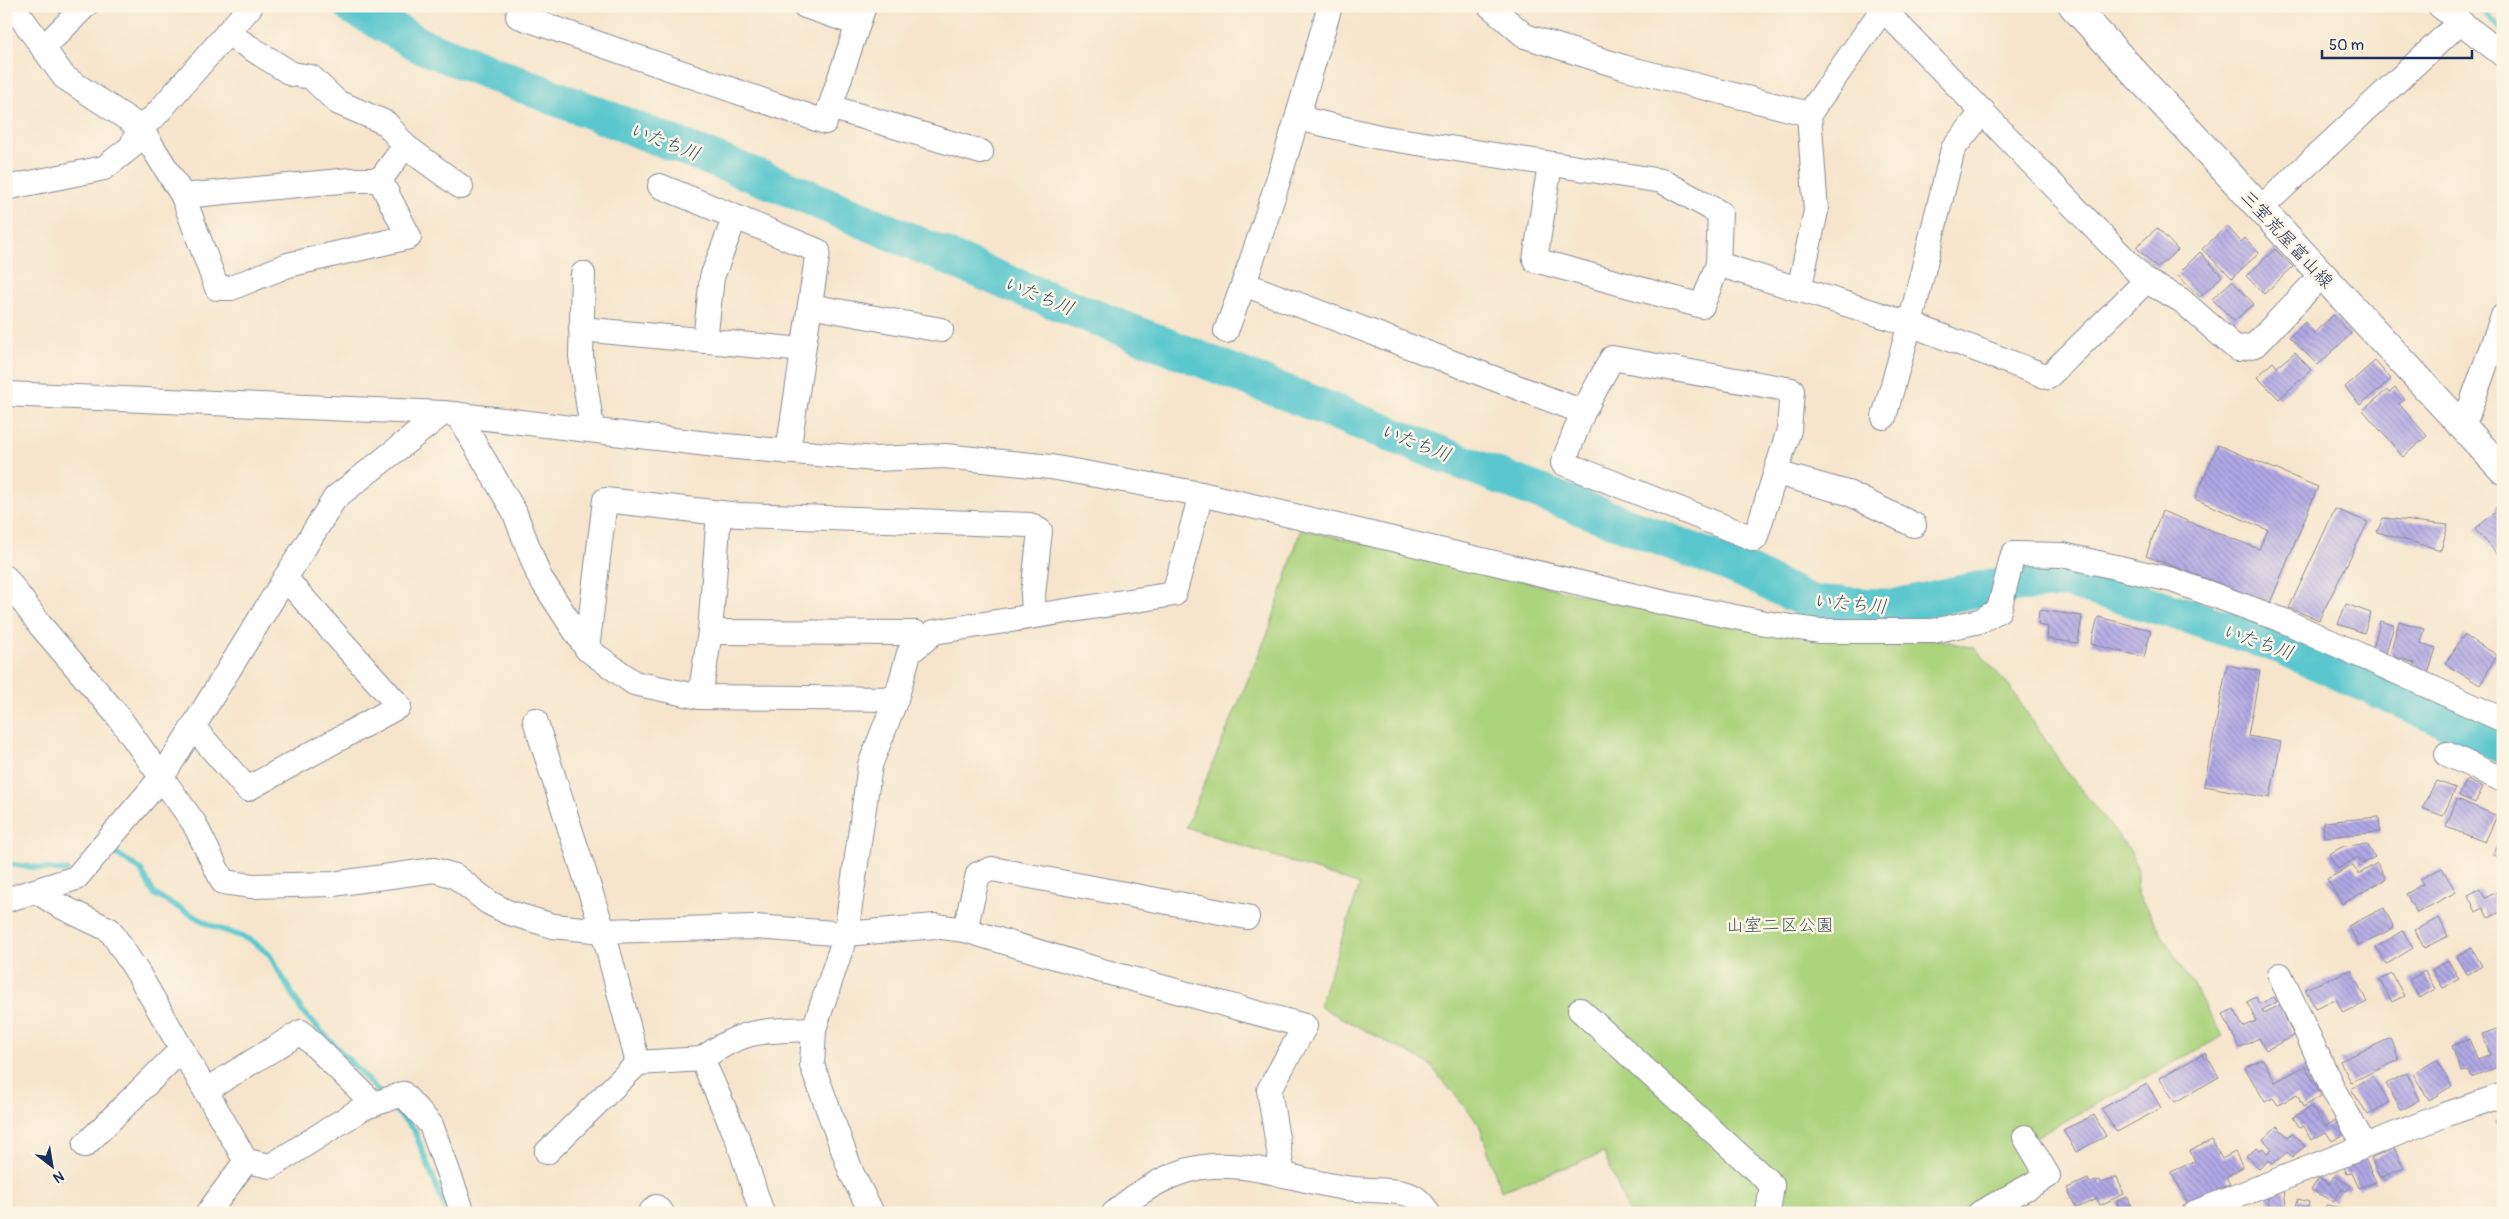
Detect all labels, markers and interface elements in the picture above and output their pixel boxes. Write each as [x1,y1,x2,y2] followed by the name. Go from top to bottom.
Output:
[2322,28,2472,60] scale bar
[2329,36,2364,55] text: 50 m
[626,117,704,166] water label: いたち川
[2235,185,2338,293] street label: 三室荒屋富山線
[1000,271,1078,321] water label: いたち川
[1377,418,1455,467] water label: いたち川
[1812,589,1888,619] water label: いたち川
[2219,618,2297,665] water label: いたち川
[1726,914,1834,937] park label: 山室二区公園
[28,1142,78,1192] north arrow
[50,1167,67,1186] text: N

